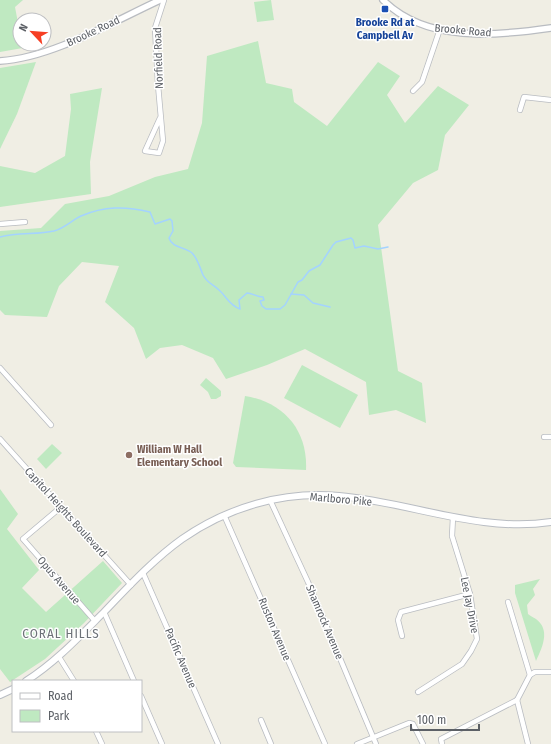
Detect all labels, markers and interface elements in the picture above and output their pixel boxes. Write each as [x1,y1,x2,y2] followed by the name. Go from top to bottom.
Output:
[380,4,390,14] marker: Brooke Rd at Campbell Av
[12,12,52,52] north arrow
[65,14,122,49] street label: Brooke Road
[356,16,414,42] place label: Brooke Rd at Campbell Av
[16,22,31,34] text: N
[434,22,492,39] street label: Brooke Road
[151,27,166,89] street label: Norfield Road
[137,443,223,469] place label: William W Hall Elementary School
[124,450,134,460] marker: William W Hall Elementary School
[22,465,109,560] street label: Capitol Heights Boulevard
[309,490,373,509] street label: Marlboro Pike
[34,554,83,607] street label: Opus Avenue
[458,576,481,634] street label: Lee Jay Drive
[303,583,346,662] street label: Shamrock Avenue
[255,596,294,663] street label: Ruston Avenue
[22,626,100,641] district label: CORAL HILLS
[162,626,199,690] street label: Pacific Avenue
[12,680,142,732] legend
[48,689,73,703] text: Road
[411,706,479,732] scale bar
[48,709,70,723] text: Park
[417,713,446,727] text: 100 m

